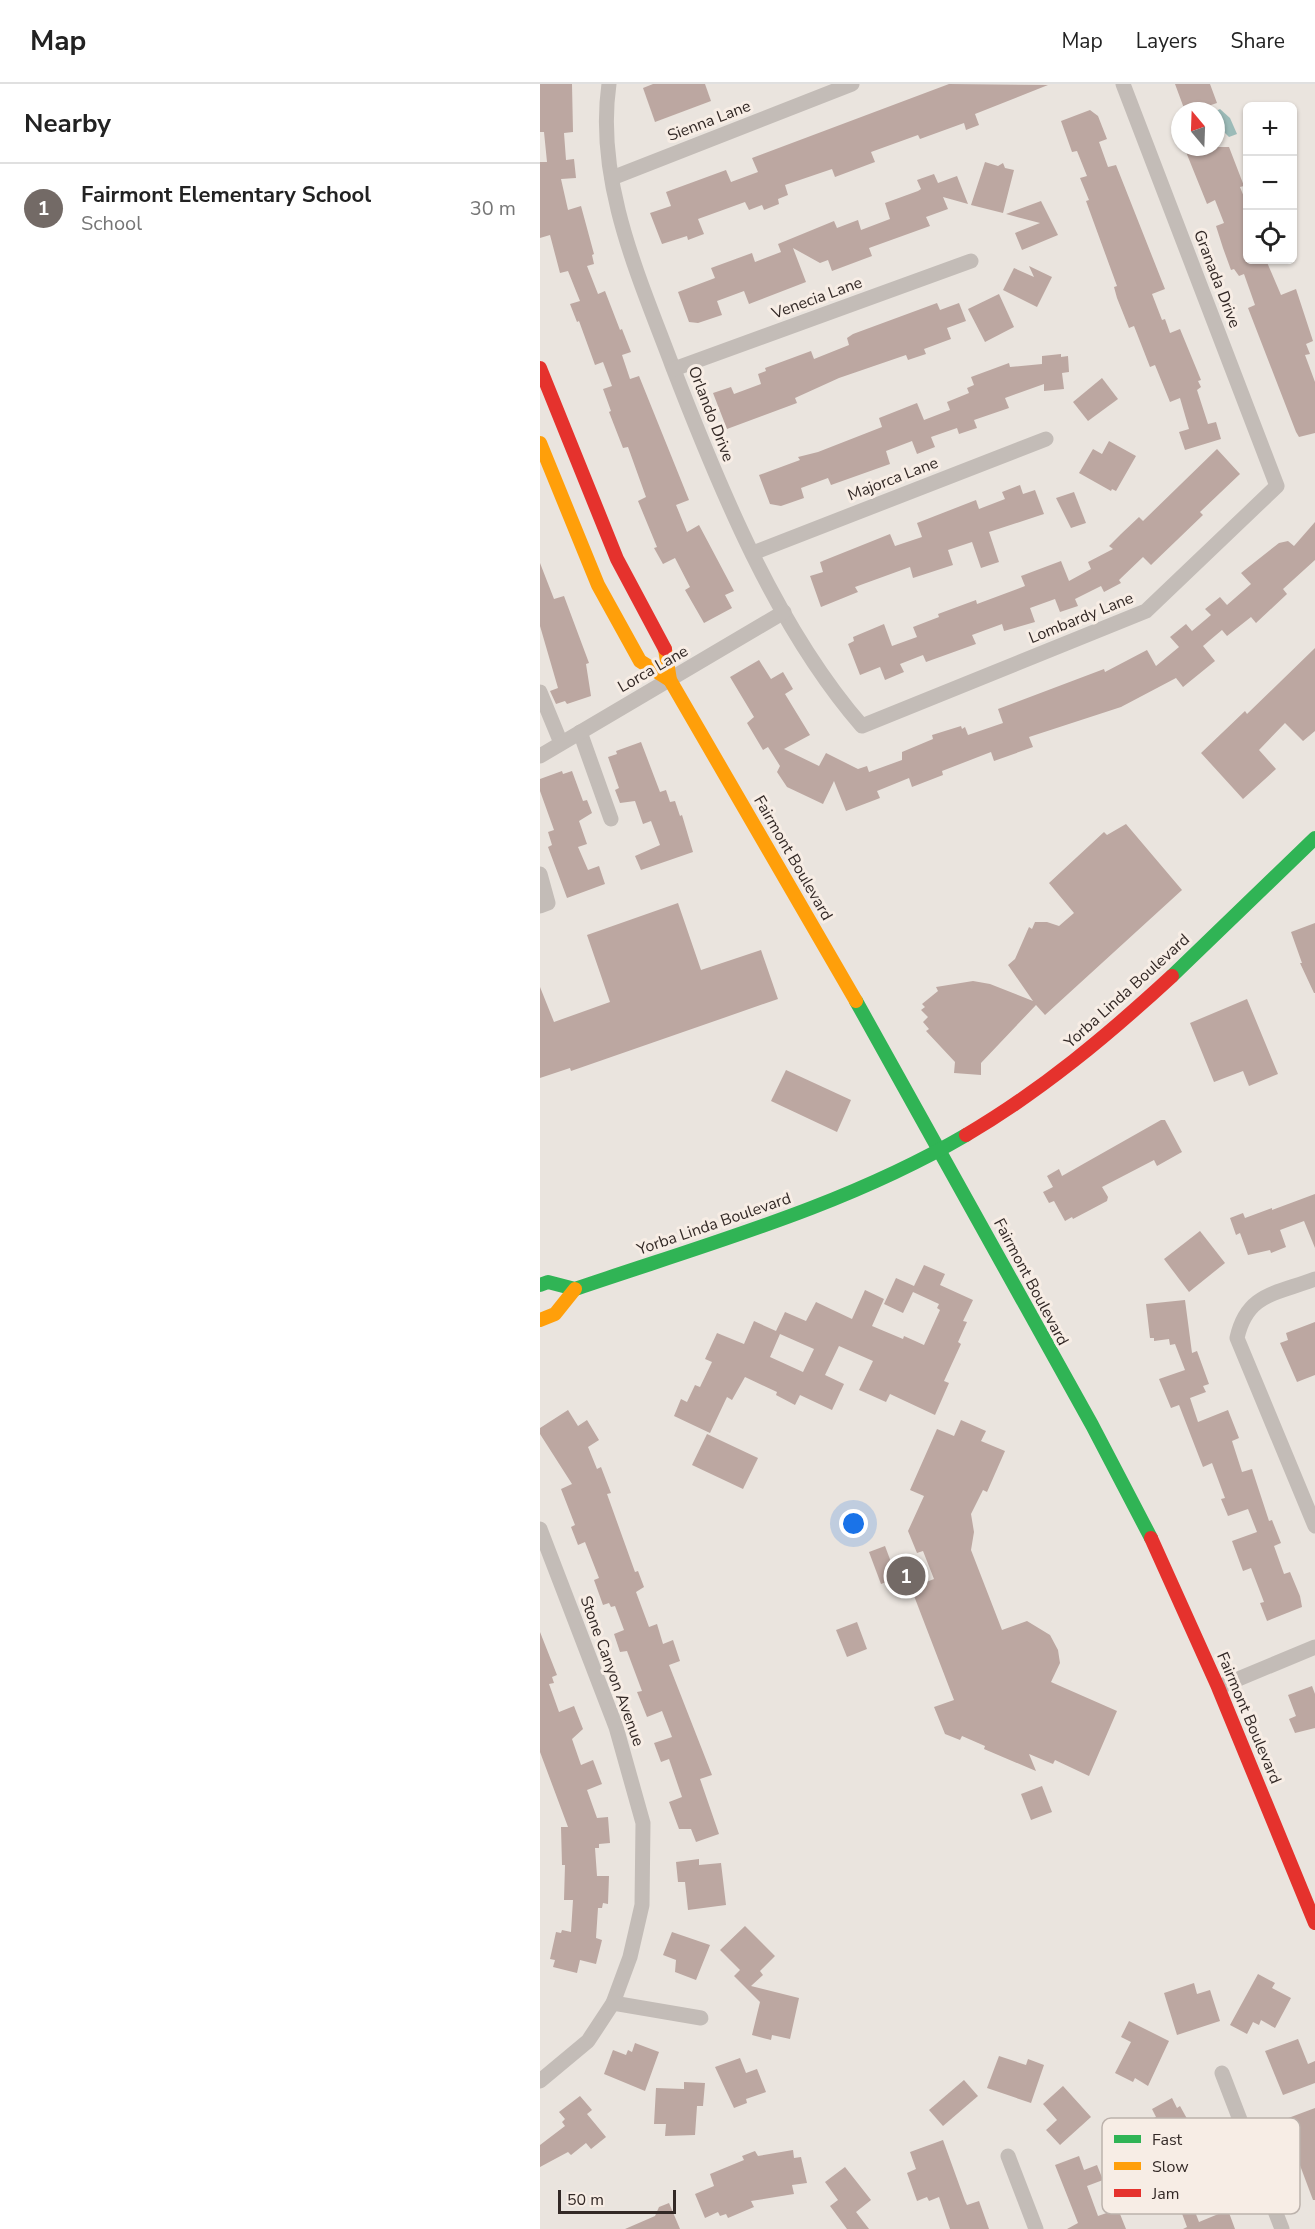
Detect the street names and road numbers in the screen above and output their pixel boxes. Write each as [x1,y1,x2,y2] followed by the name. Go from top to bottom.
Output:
[664,95,754,147] street label: Sienna Lane
[1188,227,1246,331] street label: Granada Drive
[768,271,865,325] street label: Venecia Lane
[683,363,739,465] street label: Orlando Drive
[845,452,941,506] street label: Majorca Lane
[1025,587,1137,649] street label: Lombardy Lane
[614,640,692,698] street label: Lorca Lane
[748,791,838,925] street label: Fairmont Boulevard
[1059,929,1194,1054] street label: Yorba Linda Boulevard
[633,1187,794,1261] street label: Yorba Linda Boulevard
[988,1215,1074,1349] street label: Fairmont Boulevard
[575,1593,649,1749] street label: Stone Canyon Avenue
[1211,1649,1287,1787] street label: Fairmont Boulevard

